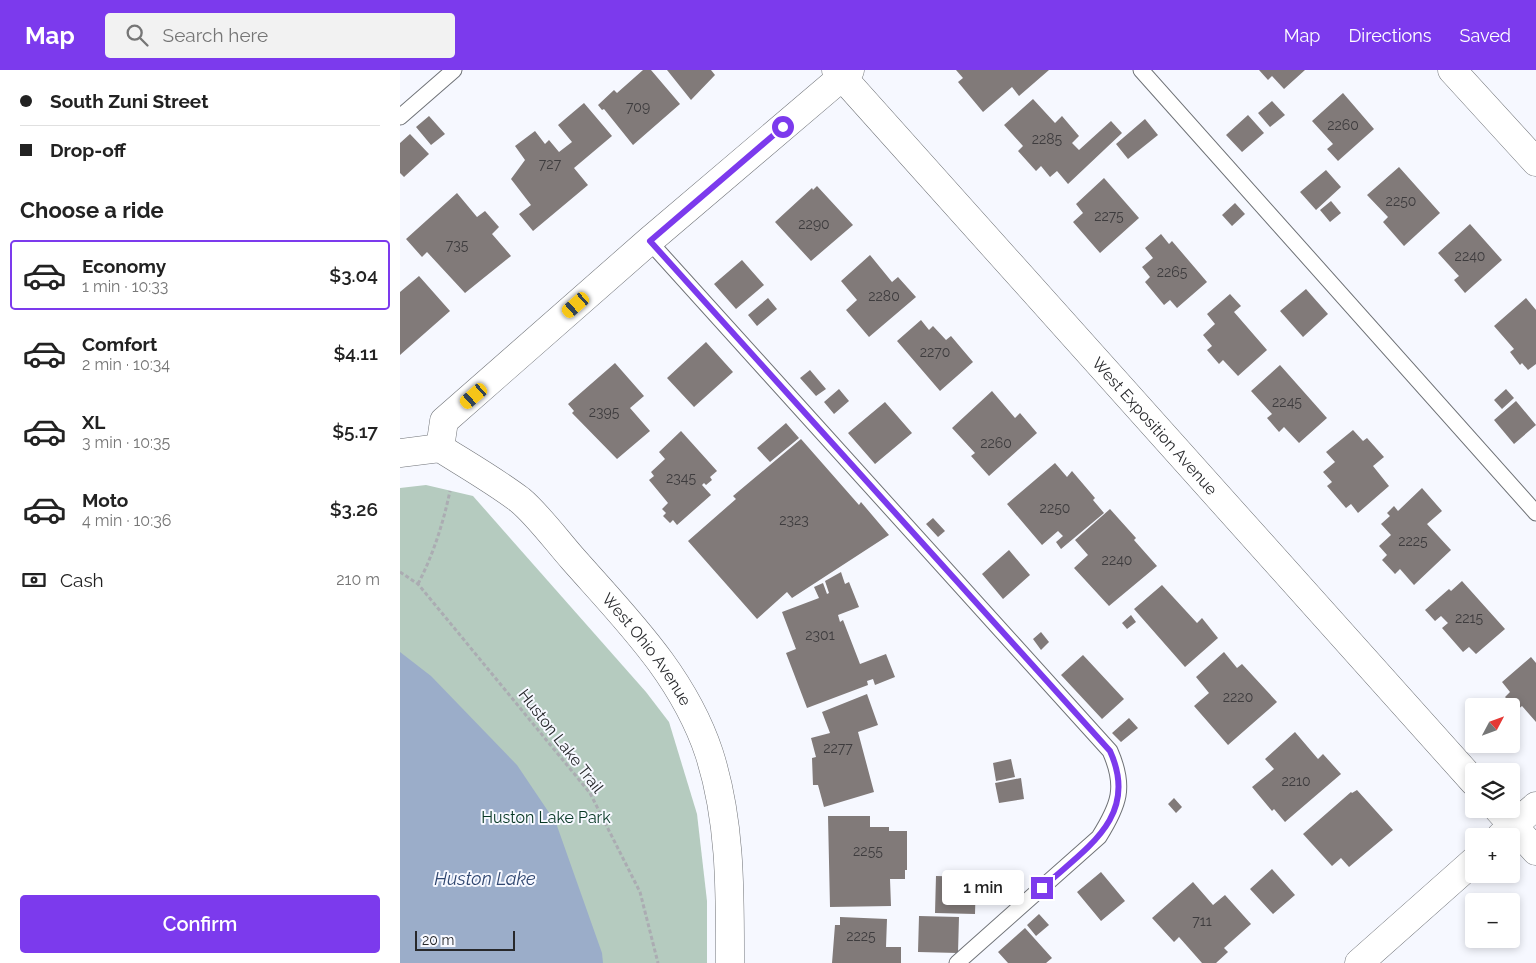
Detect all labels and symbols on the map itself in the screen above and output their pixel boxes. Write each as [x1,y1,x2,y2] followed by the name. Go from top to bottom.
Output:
[626,99,650,115] house number: 709
[772,116,794,138] route start
[1327,117,1359,133] house number: 2260
[1032,131,1063,147] house number: 2285
[539,156,562,172] house number: 727
[1386,193,1416,209] house number: 2250
[1094,208,1124,224] house number: 2275
[798,216,830,232] house number: 2290
[446,237,469,253] house number: 735
[1455,248,1485,264] house number: 2240
[1157,264,1188,280] house number: 2265
[868,288,900,304] house number: 2280
[559,289,592,321] car
[920,344,950,360] house number: 2270
[1088,353,1222,499] street label: West Exposition Avenue
[457,380,490,412] car
[1272,394,1302,410] house number: 2245
[589,404,620,420] house number: 2395
[980,435,1012,451] house number: 2260
[666,470,696,486] house number: 2345
[1040,500,1070,516] house number: 2250
[779,512,809,528] house number: 2323
[1398,533,1428,549] house number: 2225
[1102,552,1132,568] house number: 2240
[598,589,696,709] street label: West Ohio Avenue
[1455,610,1483,626] house number: 2215
[805,627,835,643] house number: 2301
[514,685,608,797] street label: Huston Lake Trail
[1223,689,1253,705] house number: 2220
[1465,698,1520,752] north arrow
[823,740,853,756] house number: 2277
[1281,773,1311,789] house number: 2210
[481,808,611,827] park label: Huston Lake Park
[853,843,883,859] house number: 2255
[434,868,536,889] water label: Huston Lake
[942,870,1024,906] callout: 1 min
[1031,877,1053,899] route end
[1192,913,1212,929] house number: 711
[415,928,515,951] scale bar
[846,928,876,944] house number: 2225

